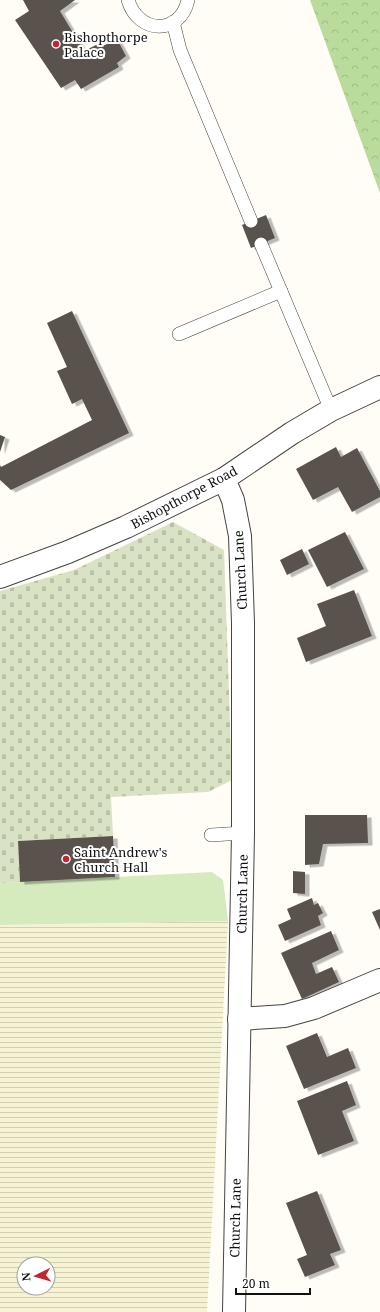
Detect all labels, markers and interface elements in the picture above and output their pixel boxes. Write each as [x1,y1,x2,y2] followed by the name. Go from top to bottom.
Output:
[64,28,148,61] place label: Bishopthorpe Palace
[51,39,61,49] marker: Bishopthorpe Palace
[128,461,240,533] street label: Bishopthorpe Road
[229,530,251,610] street label: Church Lane
[74,843,168,876] place label: Saint Andrew's Church Hall
[61,854,71,864] marker: Saint Andrew's Church Hall
[232,854,252,934] street label: Church Lane
[225,1178,245,1258] street label: Church Lane
[16,1256,56,1296] north arrow
[236,1270,310,1296] scale bar
[18,1272,33,1282] text: N
[242,1275,270,1292] text: 20 m

